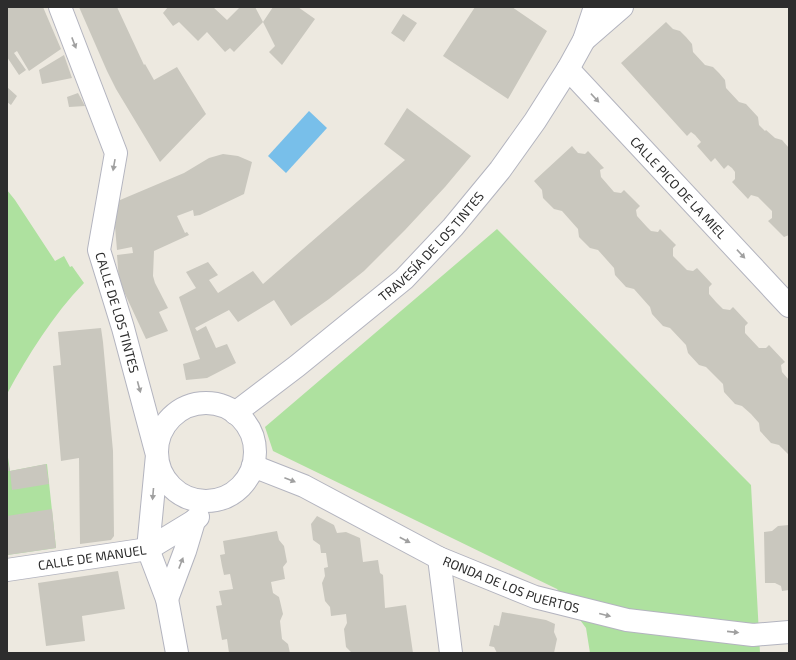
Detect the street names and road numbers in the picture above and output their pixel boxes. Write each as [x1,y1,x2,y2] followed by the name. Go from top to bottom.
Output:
[627,133,730,242] street label: CALLE PICO DE LA MIEL
[375,188,487,305] street label: TRAVESÍA DE LOS TINTES
[92,250,143,375] street label: CALLE DE LOS TINTES
[37,541,148,573] street label: CALLE DE MANUEL
[441,552,581,616] street label: RONDA DE LOS PUERTOS

